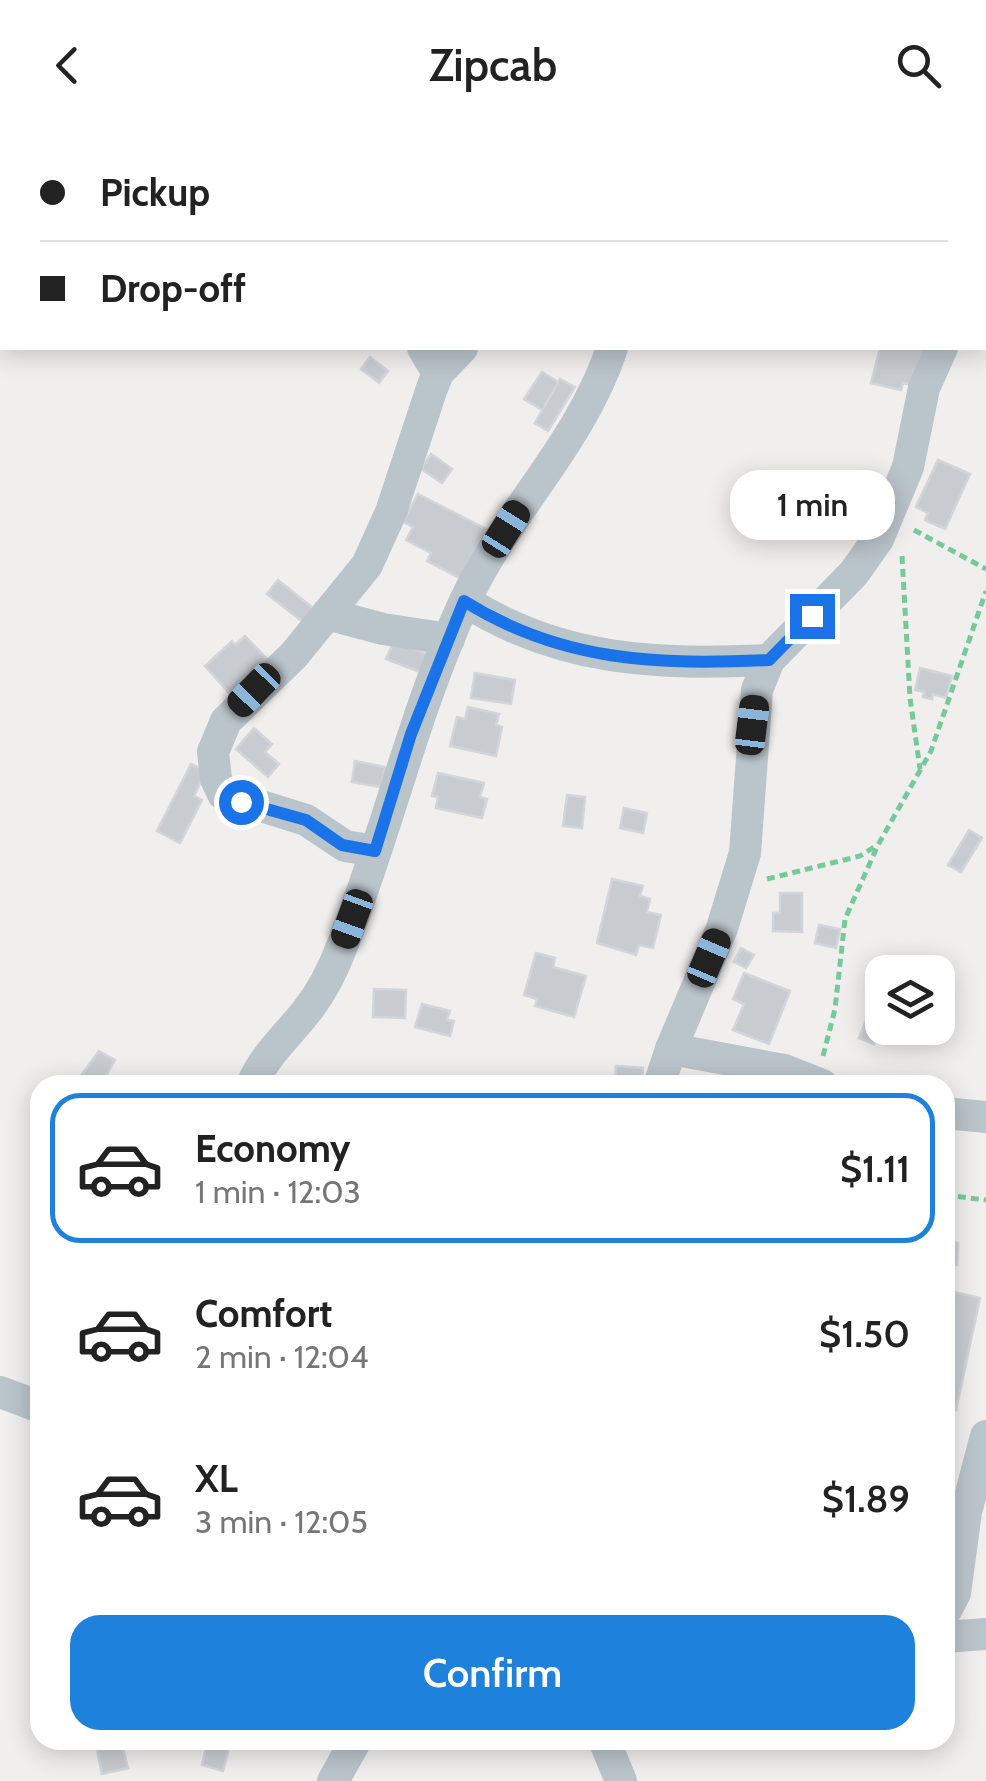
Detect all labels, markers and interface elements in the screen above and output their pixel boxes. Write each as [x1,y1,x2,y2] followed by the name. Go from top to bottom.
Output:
[40,38,95,93] icon: back
[429,38,557,92] text: Zipcab
[891,38,946,93] icon: search
[100,169,210,216] text: Pickup
[100,265,246,312] text: Drop-off
[730,471,894,541] callout: 1 min
[777,485,848,524] text: 1 min
[477,496,535,562] car
[790,594,835,639] route end
[222,658,286,722] car
[733,693,771,757] car
[219,780,264,825] route start
[328,886,376,952] car
[683,925,735,991] car
[865,955,955,1045] map controls
[865,955,955,1045] button: layers
[75,1123,165,1213] icon: car
[195,1125,350,1172] text: Economy
[840,1145,910,1192] text: $1.11
[195,1172,361,1211] text: 1 min · 12:03
[75,1288,165,1378] icon: car
[195,1290,332,1337] text: Comfort
[819,1310,910,1357] text: $1.50
[195,1337,368,1376] text: 2 min · 12:04
[75,1453,165,1543] icon: car
[195,1455,238,1502] text: XL
[822,1475,910,1522] text: $1.89
[195,1502,368,1541] text: 3 min · 12:05
[70,1615,915,1730] button: Confirm

